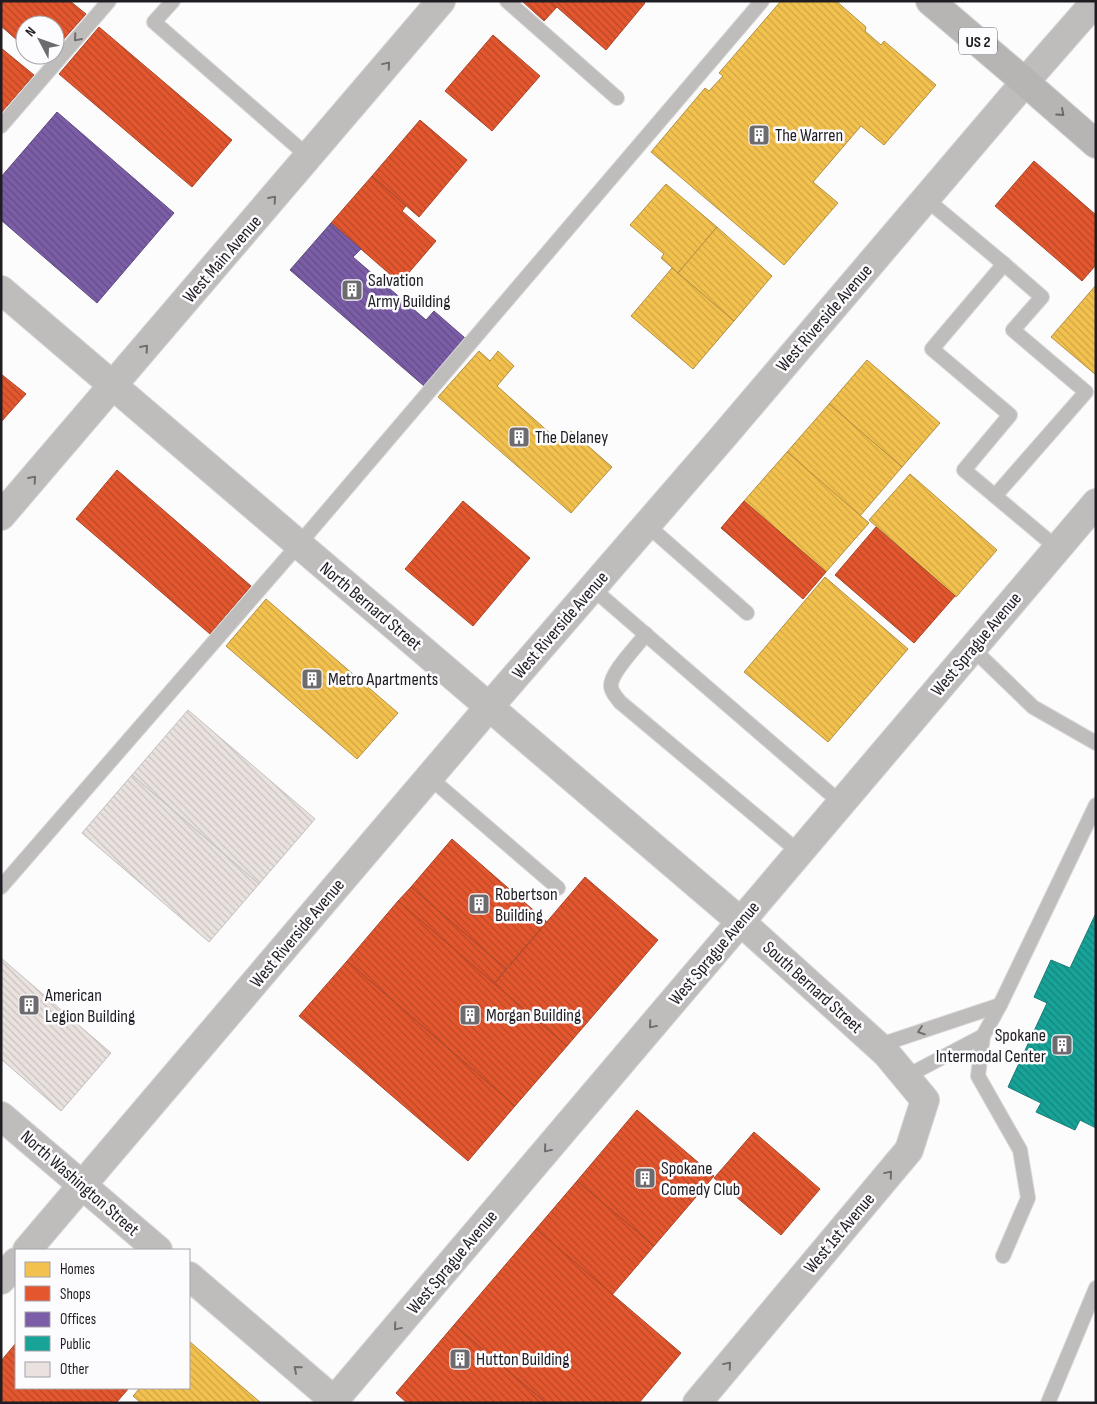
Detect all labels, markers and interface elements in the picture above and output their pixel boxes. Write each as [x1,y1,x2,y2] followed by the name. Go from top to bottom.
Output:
[15,15,65,65] north arrow
[22,23,39,40] text: N
[959,27,997,54] road number: US 2
[74,32,83,41] one-way arrow
[381,62,390,71] one-way arrow
[1055,107,1064,116] one-way arrow
[747,123,771,147] building icon: The Warren
[775,125,843,146] place label: The Warren
[268,195,277,204] one-way arrow
[179,211,266,307] street label: West Main Avenue
[772,260,877,376] street label: West Riverside Avenue
[367,270,451,312] place label: Salvation Army Building
[340,278,364,302] building icon: Salvation Army Building
[139,345,148,354] one-way arrow
[507,425,531,449] building icon: The Delaney
[535,427,608,448] place label: The Delaney
[27,476,36,485] one-way arrow
[316,558,426,655] street label: North Bernard Street
[508,567,613,683] street label: West Riverside Avenue
[927,588,1026,701] street label: West Sprague Avenue
[300,667,324,691] building icon: Metro Apartments
[328,669,438,690] place label: Metro Apartments
[246,875,349,992] street label: West Riverside Avenue
[495,884,558,926] place label: Robertson Building
[467,892,491,916] building icon: Robertson Building
[665,897,764,1010] street label: West Sprague Avenue
[758,937,867,1038] street label: South Bernard Street
[44,985,135,1027] place label: American Legion Building
[17,993,41,1017] building icon: American Legion Building
[458,1003,482,1027] building icon: Morgan Building
[486,1005,581,1026] place label: Morgan Building
[649,1020,658,1029] one-way arrow
[936,1025,1046,1067] place label: Spokane Intermodal Center
[917,1026,925,1036] one-way arrow
[1050,1033,1074,1057] building icon: Spokane Intermodal Center
[16,1126,144,1241] street label: North Washington Street
[544,1144,553,1153] one-way arrow
[661,1158,740,1200] place label: Spokane Comedy Club
[633,1166,657,1190] building icon: Spokane Comedy Club
[883,1171,891,1180] one-way arrow
[800,1189,879,1278] street label: West 1st Avenue
[403,1206,502,1319] street label: West Sprague Avenue
[15,1249,190,1389] legend
[60,1260,95,1279] text: Homes
[60,1285,91,1304] text: Shops
[60,1310,96,1329] text: Offices
[393,1321,402,1330] one-way arrow
[60,1335,91,1354] text: Public
[448,1347,472,1371] building icon: Hutton Building
[476,1349,570,1370] place label: Hutton Building
[60,1360,89,1379] text: Other
[722,1362,731,1371] one-way arrow
[294,1366,303,1374] one-way arrow

